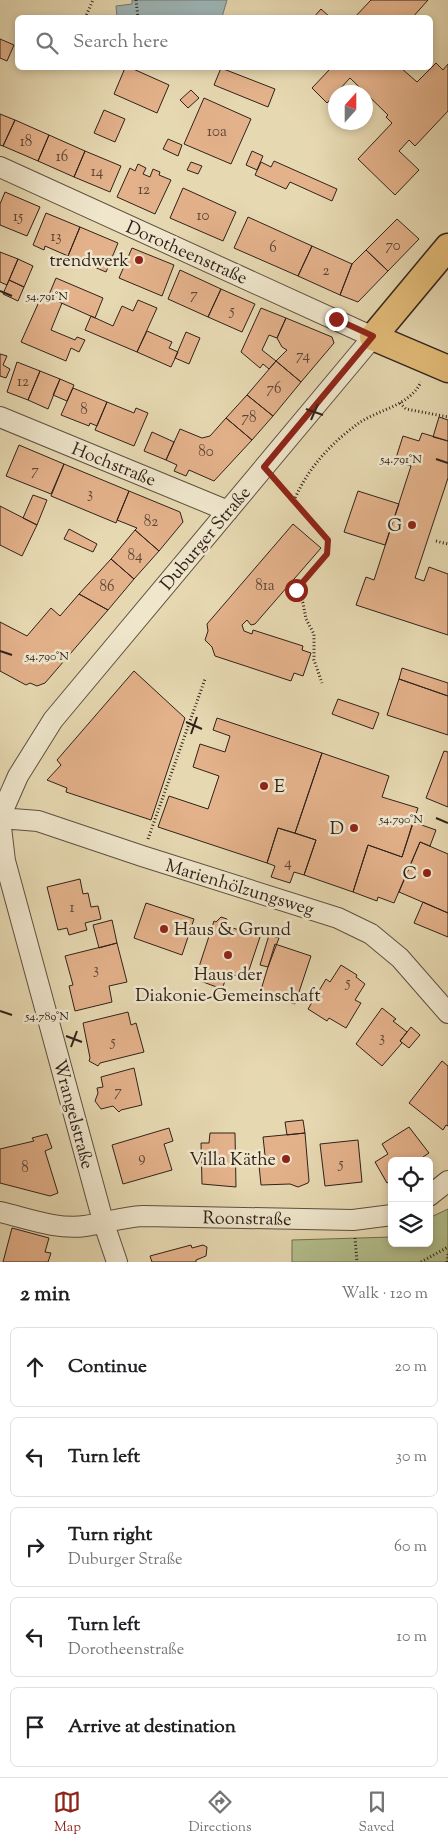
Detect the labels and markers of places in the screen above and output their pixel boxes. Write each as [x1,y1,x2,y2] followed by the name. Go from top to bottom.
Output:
[49,249,129,275] place label: trendwerk
[133,254,145,266] marker: trendwerk
[387,514,402,540] place label: G
[406,519,418,531] marker: G
[274,775,285,801] place label: E
[258,780,270,792] marker: E
[330,817,344,843] place label: D
[348,822,360,834] marker: D
[402,862,417,888] place label: C
[421,867,433,879] marker: C
[174,918,291,944] place label: Haus & Grund
[158,923,170,935] marker: Haus & Grund
[222,949,234,961] marker: Haus der Diakonie-Gemeinschaft
[135,963,321,1010] place label: Haus der Diakonie-Gemeinschaft
[189,1148,276,1174] place label: Villa Käthe
[280,1153,292,1165] marker: Villa Käthe

